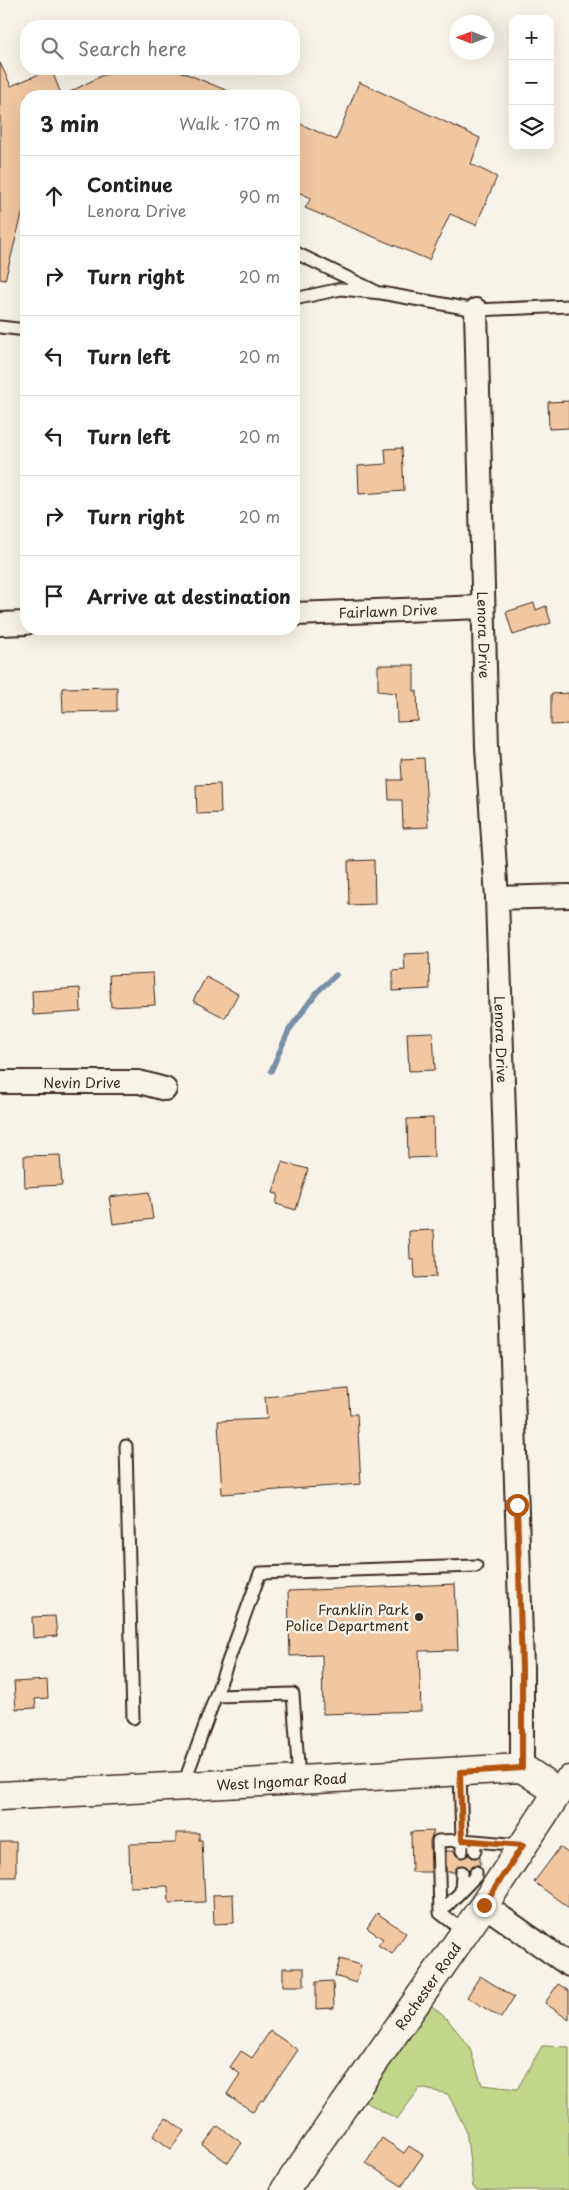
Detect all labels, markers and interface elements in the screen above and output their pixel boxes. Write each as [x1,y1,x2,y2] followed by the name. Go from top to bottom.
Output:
[449,15,494,60] north arrow
[509,15,554,150] map controls
[509,15,554,60] button: +
[20,20,300,75] search box
[38,34,66,62] icon: search
[78,34,187,62] text: Search here
[509,60,554,105] button: −
[509,105,554,150] button: layers
[40,107,99,139] text: 3 min
[179,111,280,135] text: Walk · 170 m
[87,170,173,198] text: Continue
[40,182,68,210] icon: ahead
[239,184,280,208] text: 90 m
[87,198,187,222] text: Lenora Drive
[40,262,68,290] icon: right
[87,262,185,290] text: Turn right
[239,264,280,288] text: 20 m
[40,342,68,370] icon: left
[87,342,171,370] text: Turn left
[239,344,280,368] text: 20 m
[40,422,68,450] icon: left
[87,422,171,450] text: Turn left
[239,424,280,448] text: 20 m
[40,502,68,530] icon: right
[87,502,185,530] text: Turn right
[239,504,280,528] text: 20 m
[40,582,68,610] icon: arrive
[87,582,291,610] text: Arrive at destination
[473,591,496,679] street label: Lenora Drive
[338,598,438,623] street label: Fairlawn Drive
[490,996,514,1084] street label: Lenora Drive
[43,1072,121,1093] street label: Nevin Drive
[506,1494,529,1517] route start
[286,1599,409,1636] place label: Franklin Park Police Department
[413,1611,425,1623] marker: Franklin Park Police Department
[216,1767,347,1795] street label: West Ingomar Road
[473,1894,496,1917] route end
[390,1938,466,2034] street label: Rochester Road

